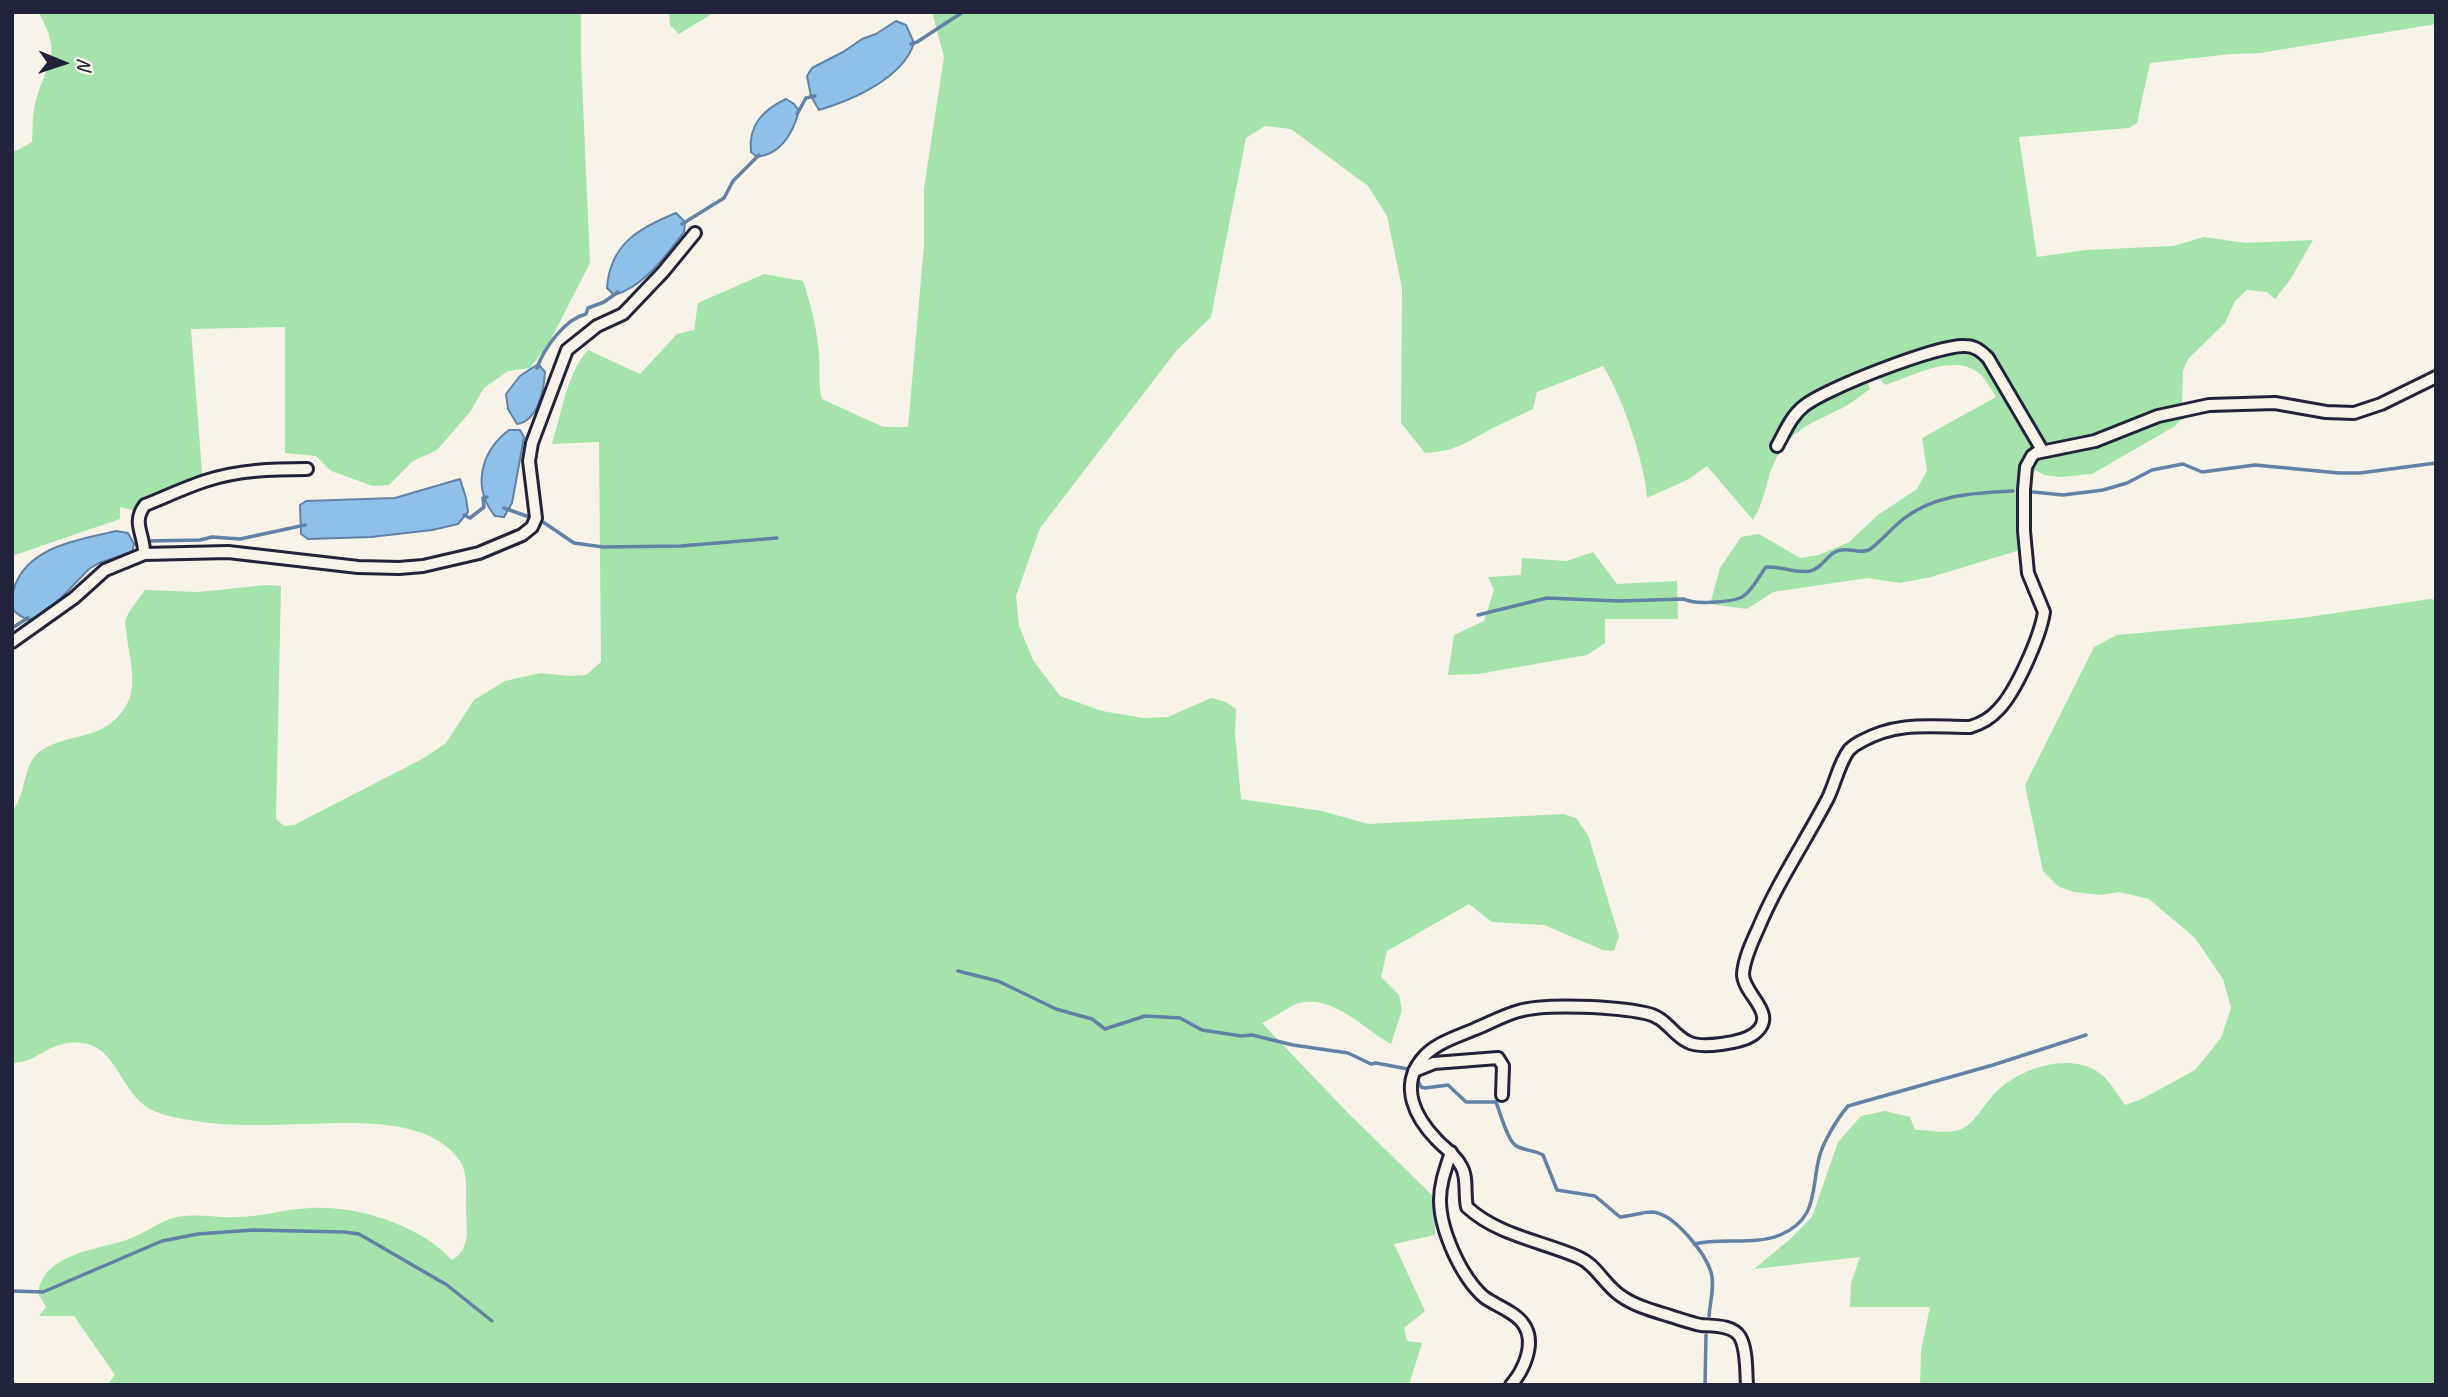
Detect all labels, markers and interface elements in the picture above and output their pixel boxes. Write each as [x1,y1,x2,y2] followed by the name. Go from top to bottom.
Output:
[28,28,98,98] north arrow
[72,57,96,70] text: N

